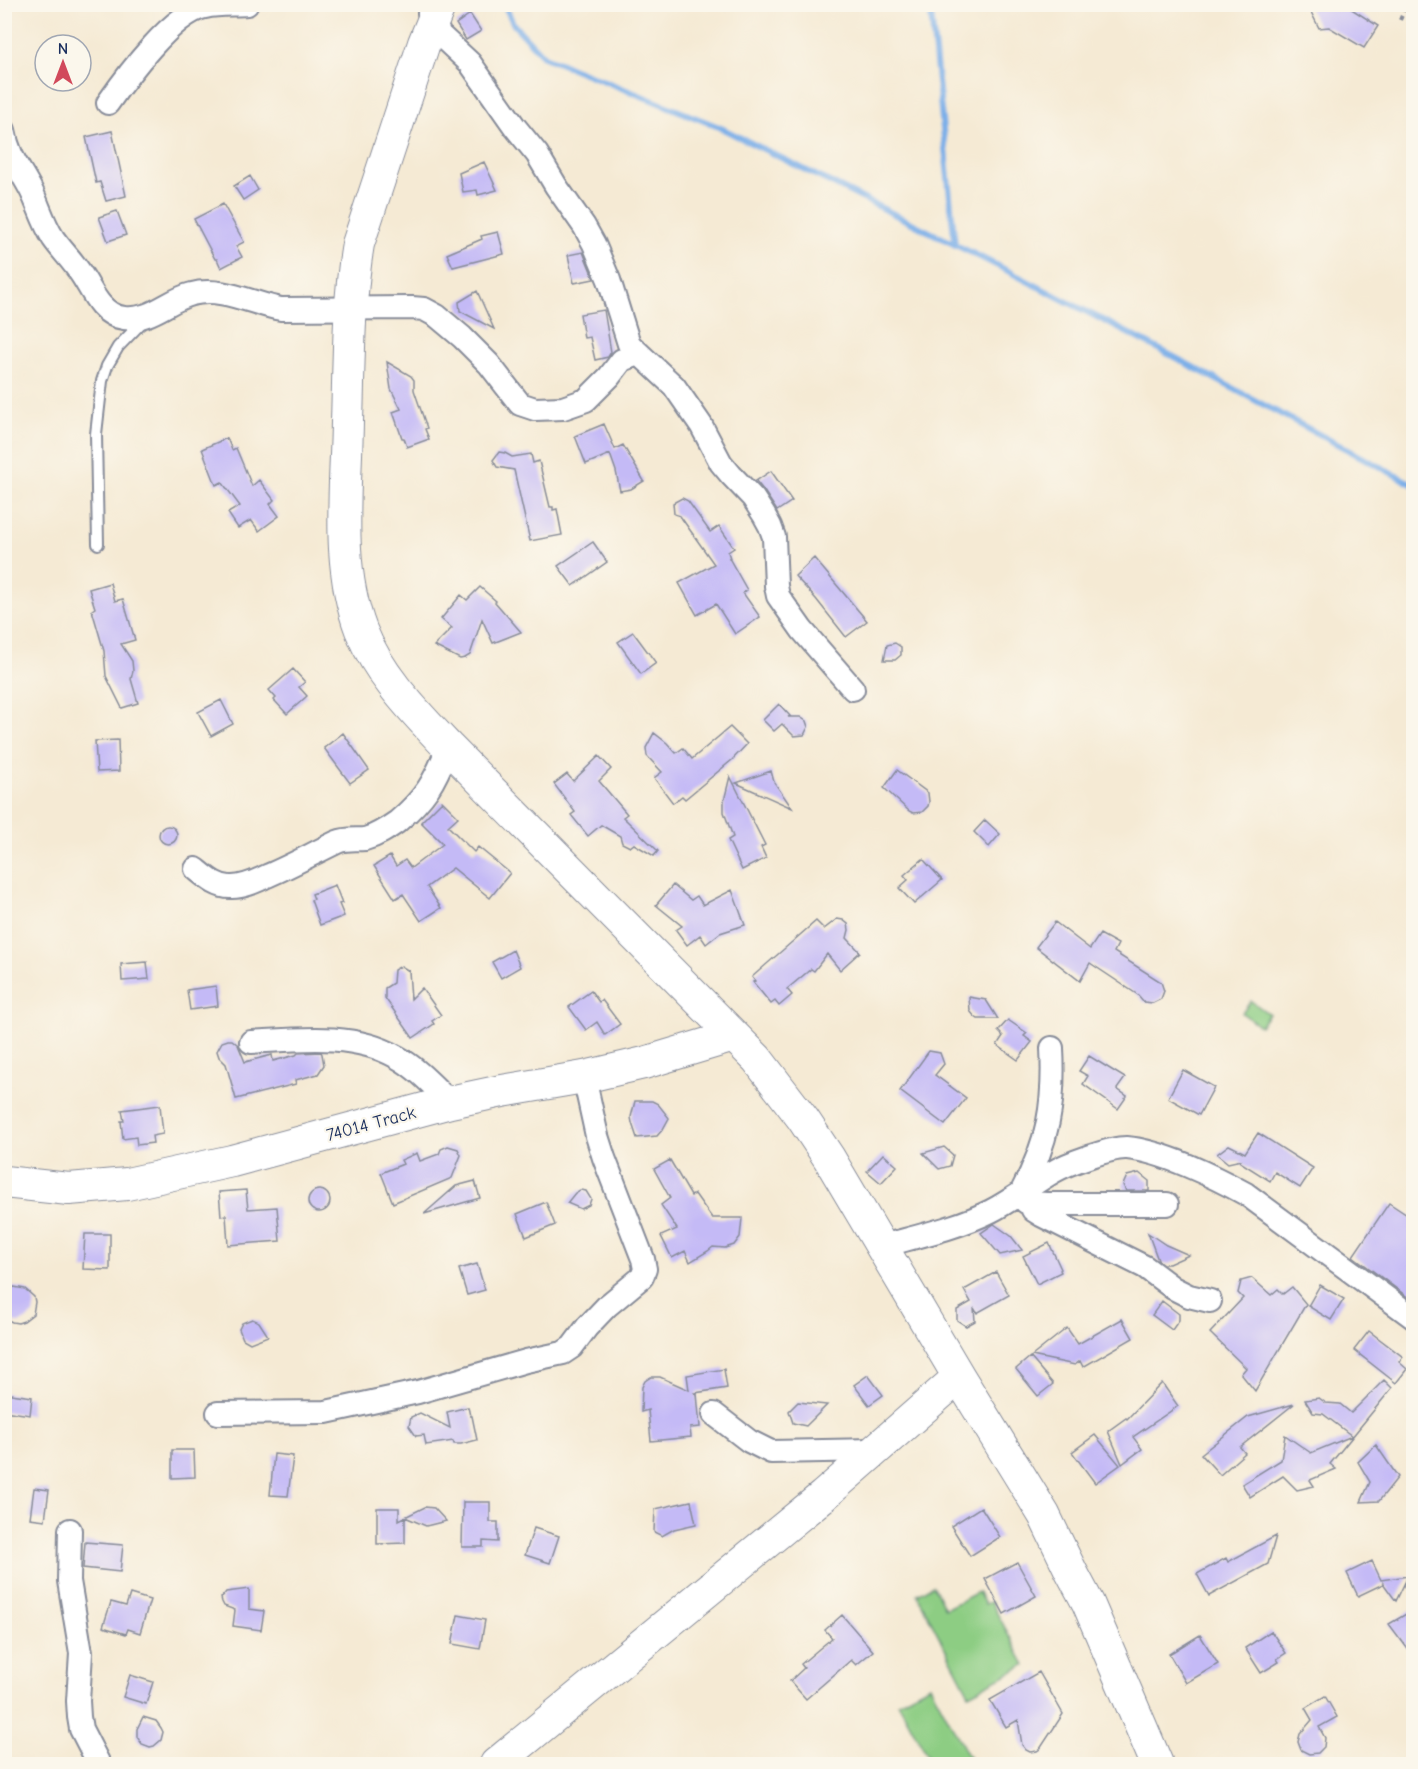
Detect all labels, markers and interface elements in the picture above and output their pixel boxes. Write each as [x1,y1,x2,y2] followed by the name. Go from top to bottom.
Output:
[33,33,93,93] north arrow
[58,40,68,58] text: N
[324,1102,418,1146] street label: 74014 Track

